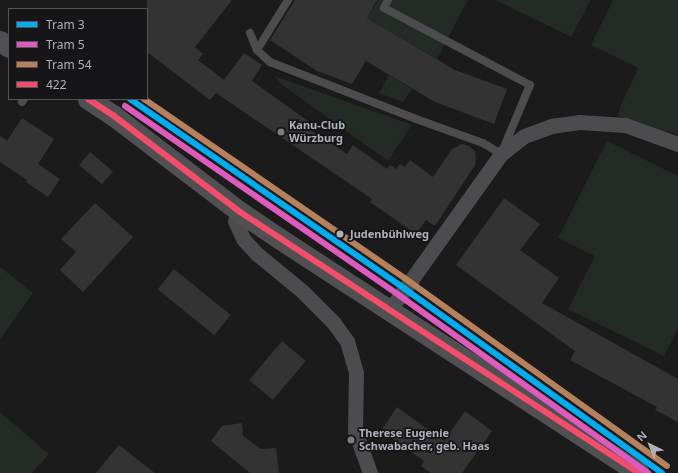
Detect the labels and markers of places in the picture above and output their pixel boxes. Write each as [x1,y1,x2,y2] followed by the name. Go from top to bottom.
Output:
[289,119,345,145] place label: Kanu-Club Würzburg
[276,127,286,137] marker: Kanu-Club Würzburg
[333,227,347,241] marker: Judenbühlweg
[350,227,429,241] place label: Judenbühlweg
[359,427,490,453] place label: Therese Eugenie Schwabacher, geb. Haas
[346,435,356,445] marker: Therese Eugenie Schwabacher, geb. Haas

